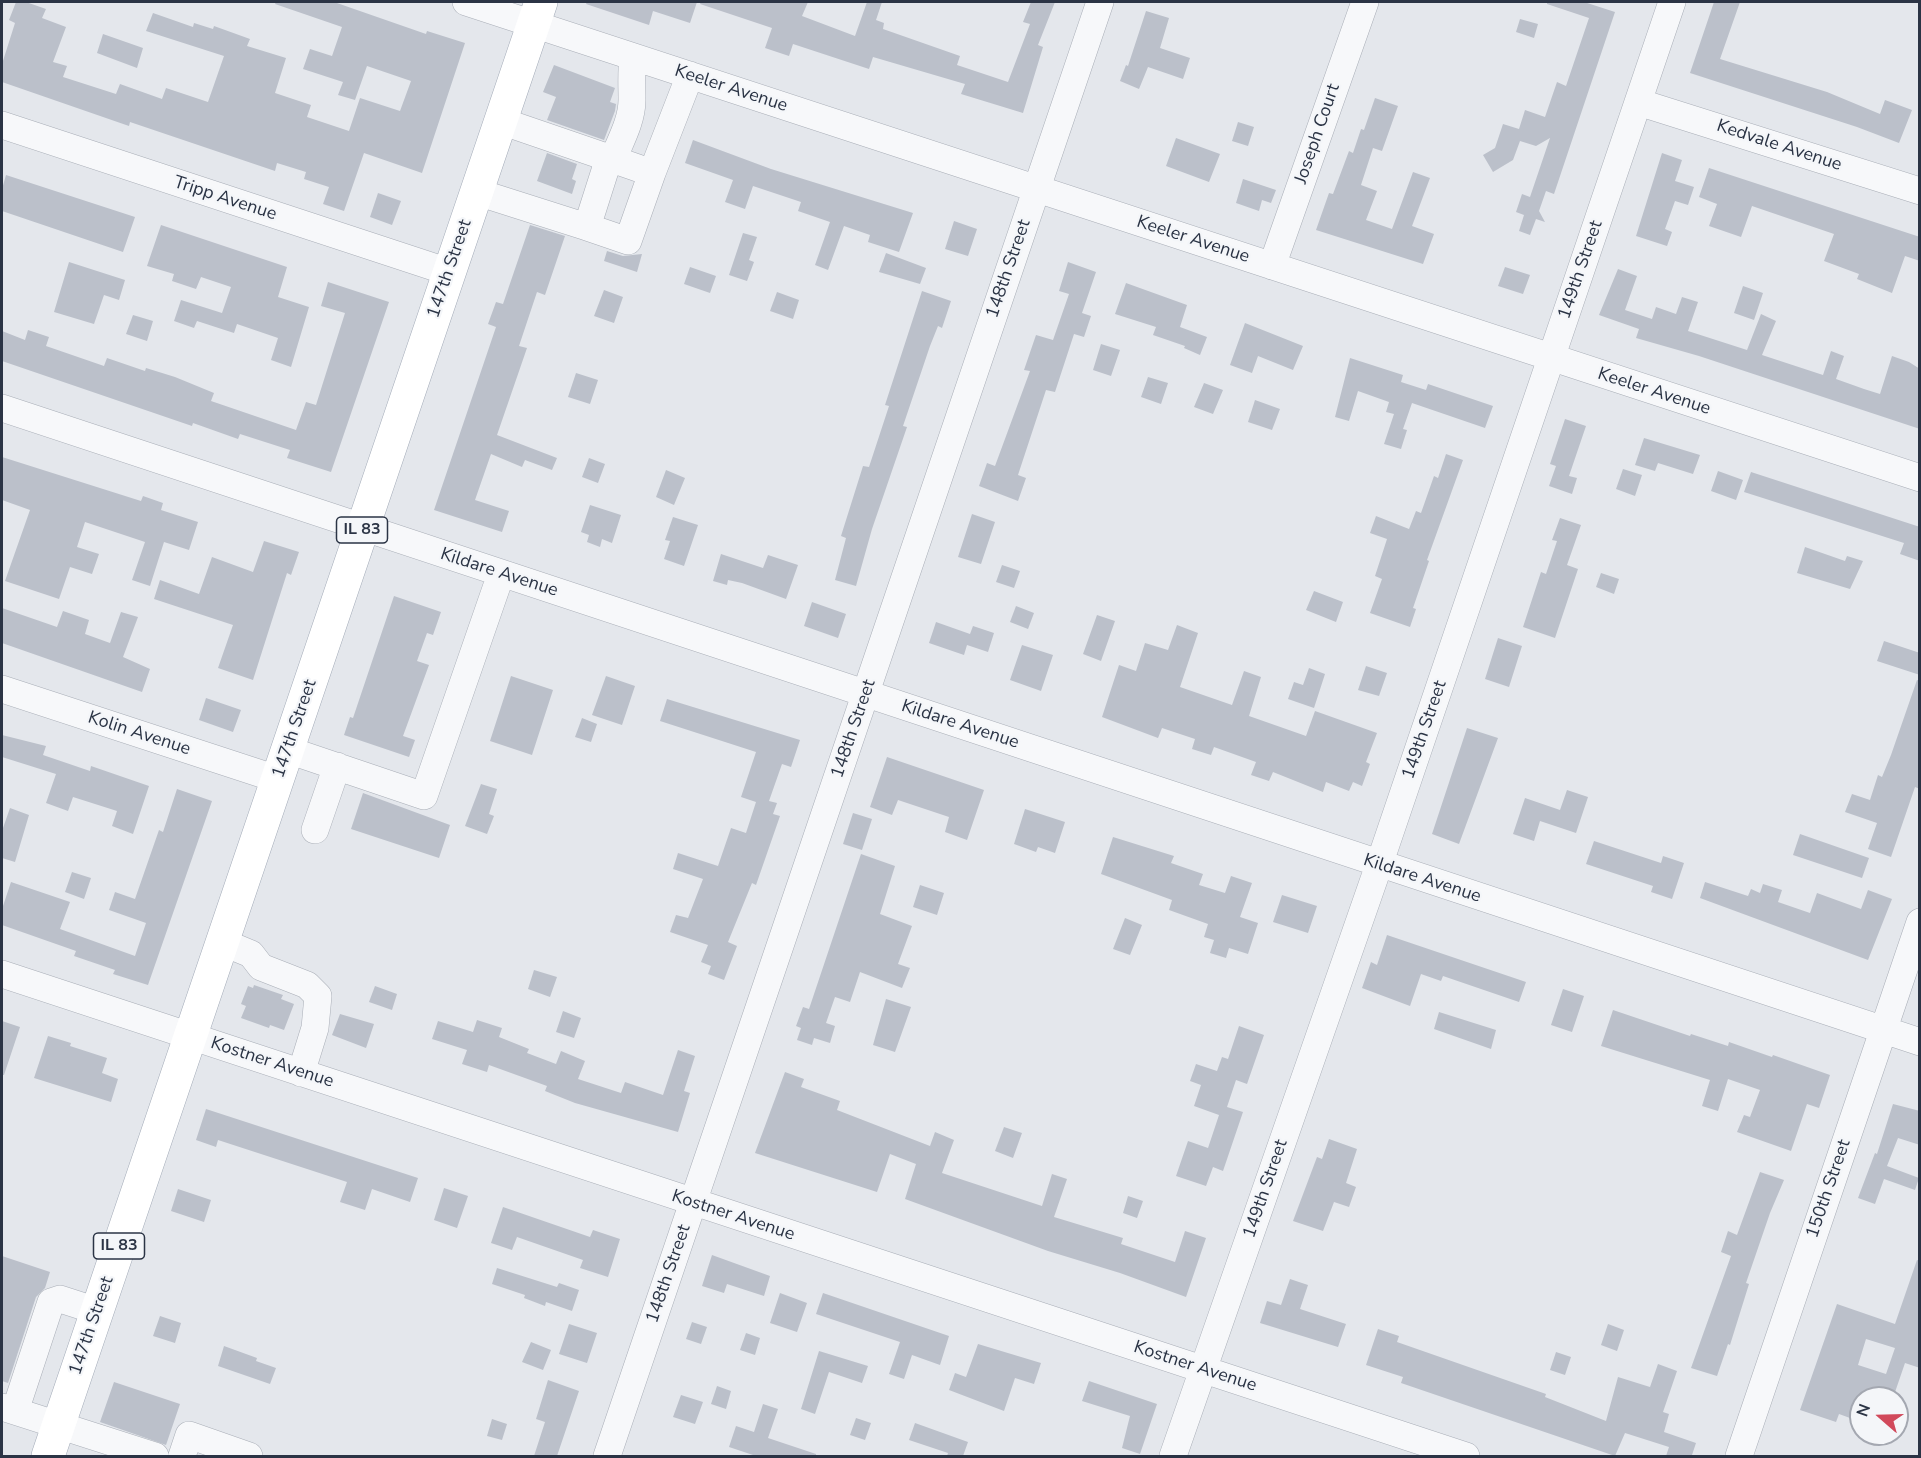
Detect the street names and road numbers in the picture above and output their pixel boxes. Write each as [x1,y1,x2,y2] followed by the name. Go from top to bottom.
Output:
[672,61,790,117] street label: Keeler Avenue
[1291,81,1345,187] street label: Joseph Court
[1714,116,1844,176] street label: Kedvale Avenue
[171,172,279,226] street label: Tripp Avenue
[1134,212,1252,268] street label: Keeler Avenue
[423,217,477,321] street label: 147th Street
[982,217,1036,321] street label: 148th Street
[1554,218,1608,322] street label: 149th Street
[1595,364,1713,420] street label: Keeler Avenue
[336,517,388,543] road number: IL 83
[437,544,561,602] street label: Kildare Avenue
[268,677,322,781] street label: 147th Street
[827,677,881,781] street label: 148th Street
[1398,678,1452,782] street label: 149th Street
[898,696,1022,754] street label: Kildare Avenue
[85,707,193,761] street label: Kolin Avenue
[1360,850,1484,908] street label: Kildare Avenue
[208,1033,336,1093] street label: Kostner Avenue
[1239,1137,1293,1241] street label: 149th Street
[1802,1137,1856,1241] street label: 150th Street
[669,1186,797,1246] street label: Kostner Avenue
[642,1222,696,1326] street label: 148th Street
[94,1233,144,1259] road number: IL 83
[65,1274,119,1378] street label: 147th Street
[1131,1337,1259,1397] street label: Kostner Avenue

